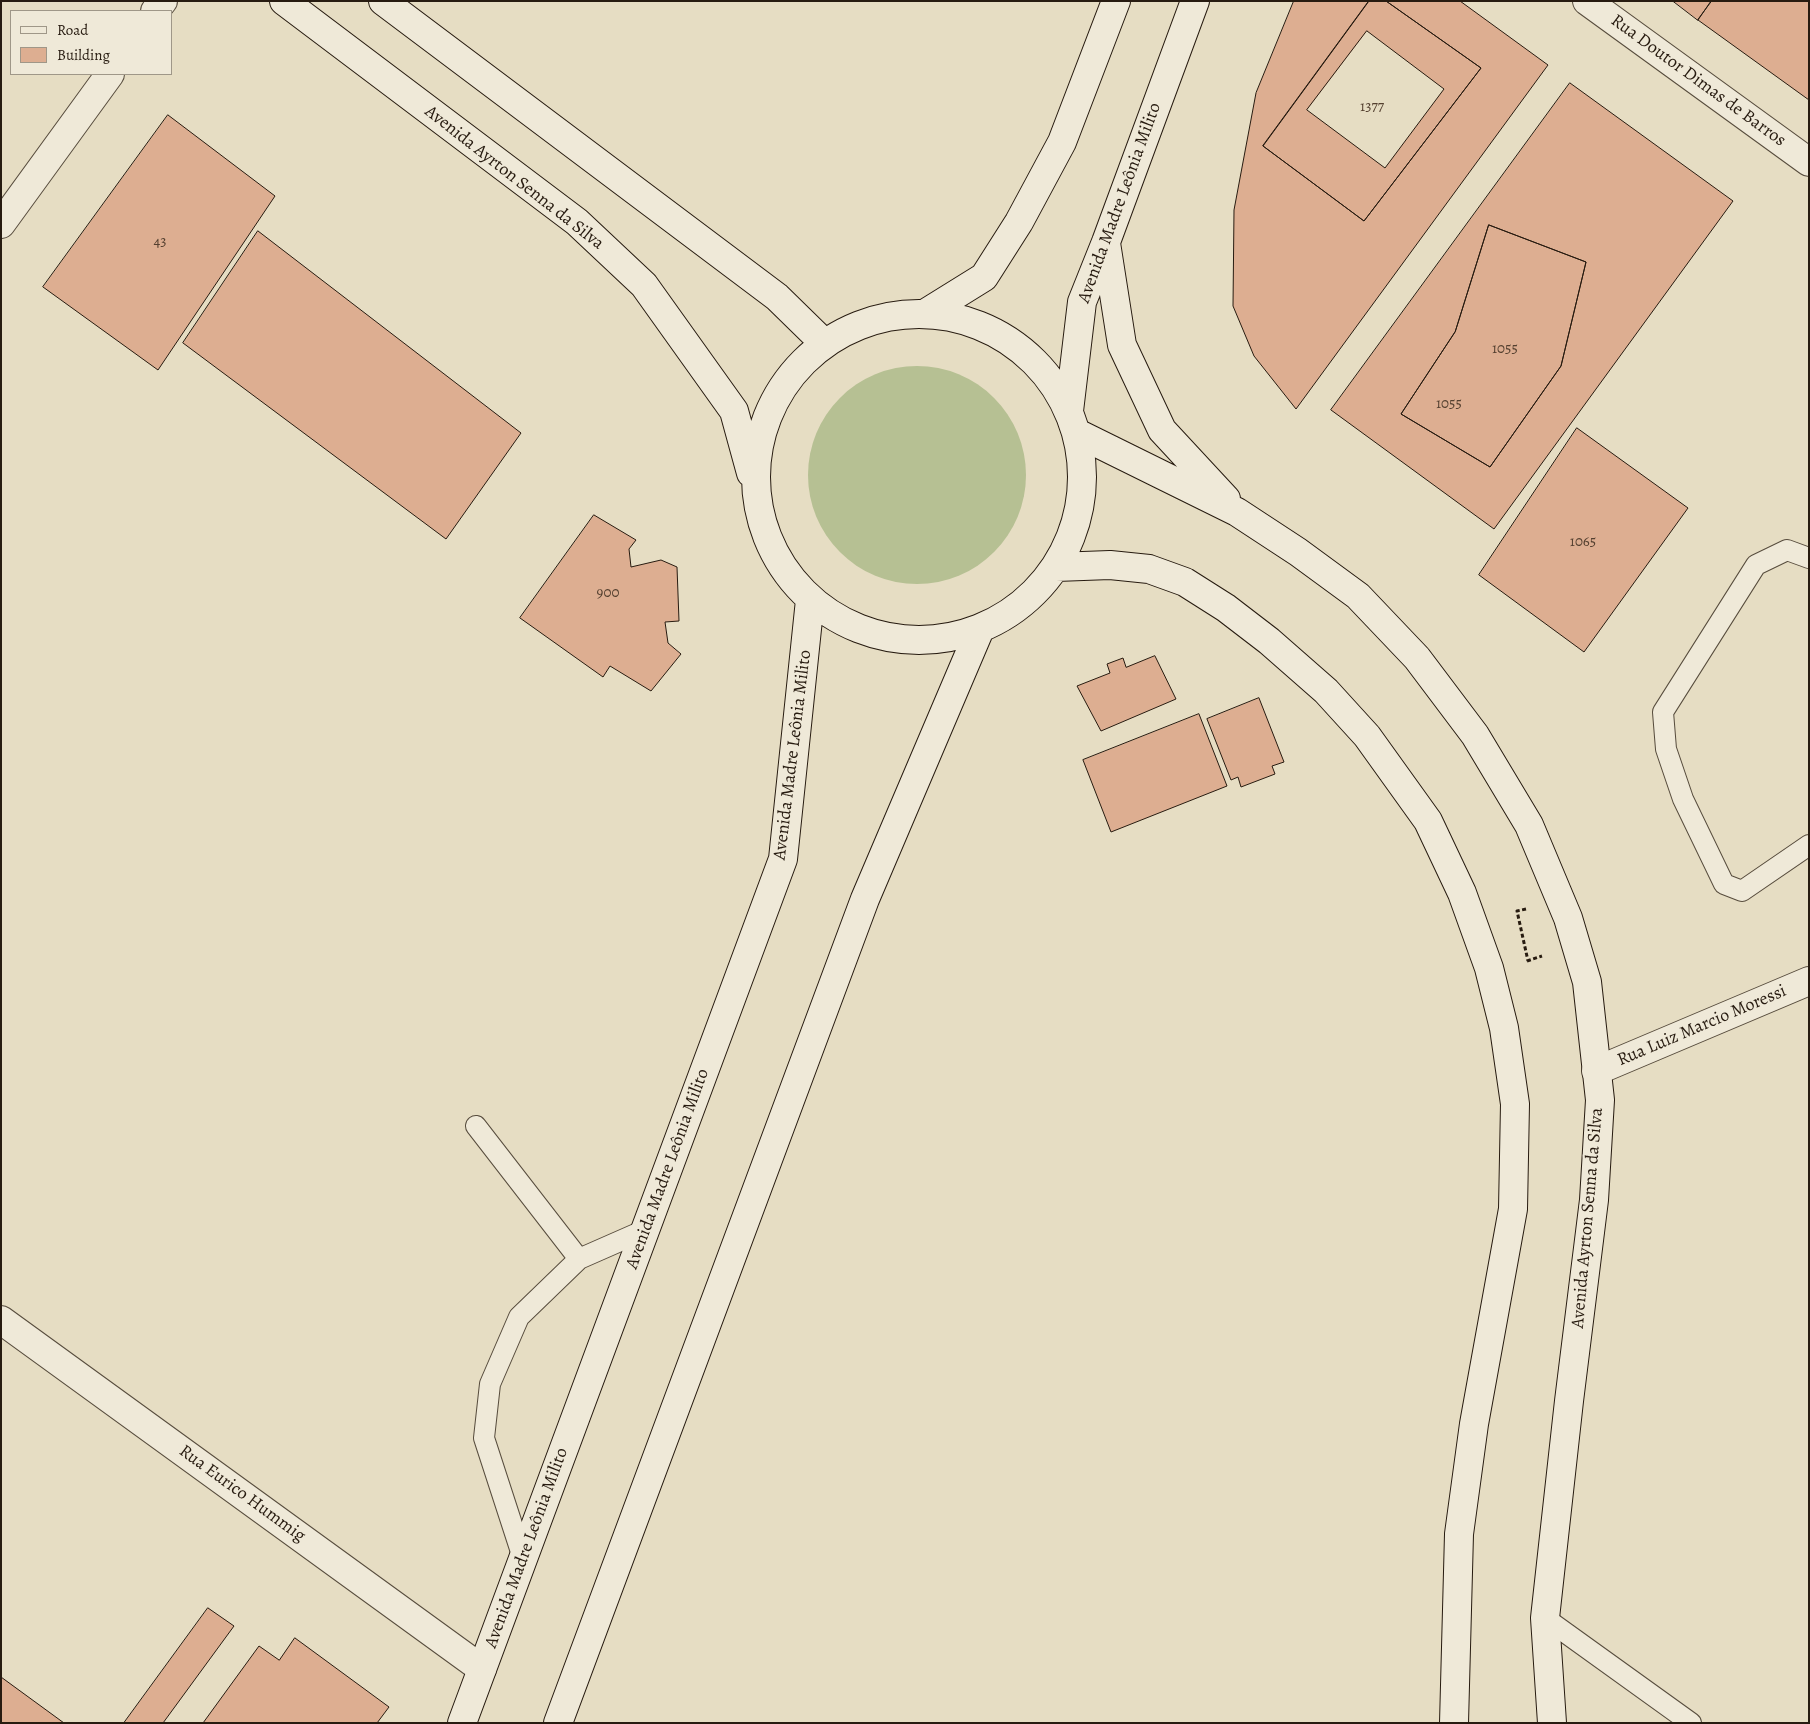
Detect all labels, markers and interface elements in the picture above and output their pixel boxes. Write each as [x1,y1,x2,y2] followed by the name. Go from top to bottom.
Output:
[10,10,172,75] legend
[1606,10,1790,152] street label: Rua Doutor Dimas de Barros
[57,20,88,40] text: Road
[57,45,110,65] text: Building
[1360,98,1384,116] house number: 1377
[1074,100,1166,306] street label: Avenida Madre Leônia Milito
[420,101,608,255] street label: Avenida Ayrton Senna da Silva
[153,233,167,251] house number: 43
[1492,340,1518,358] house number: 1055
[1436,395,1462,413] house number: 1055
[1570,533,1596,551] house number: 1065
[597,584,619,602] house number: 900
[769,649,817,861] street label: Avenida Madre Leônia Milito
[1614,981,1790,1071] street label: Rua Luiz Marcio Moressi
[622,1066,714,1272] street label: Avenida Madre Leônia Milito
[1568,1107,1608,1329] street label: Avenida Ayrton Senna da Silva
[174,1441,310,1547] street label: Rua Eurico Hummig
[481,1445,573,1651] street label: Avenida Madre Leônia Milito

